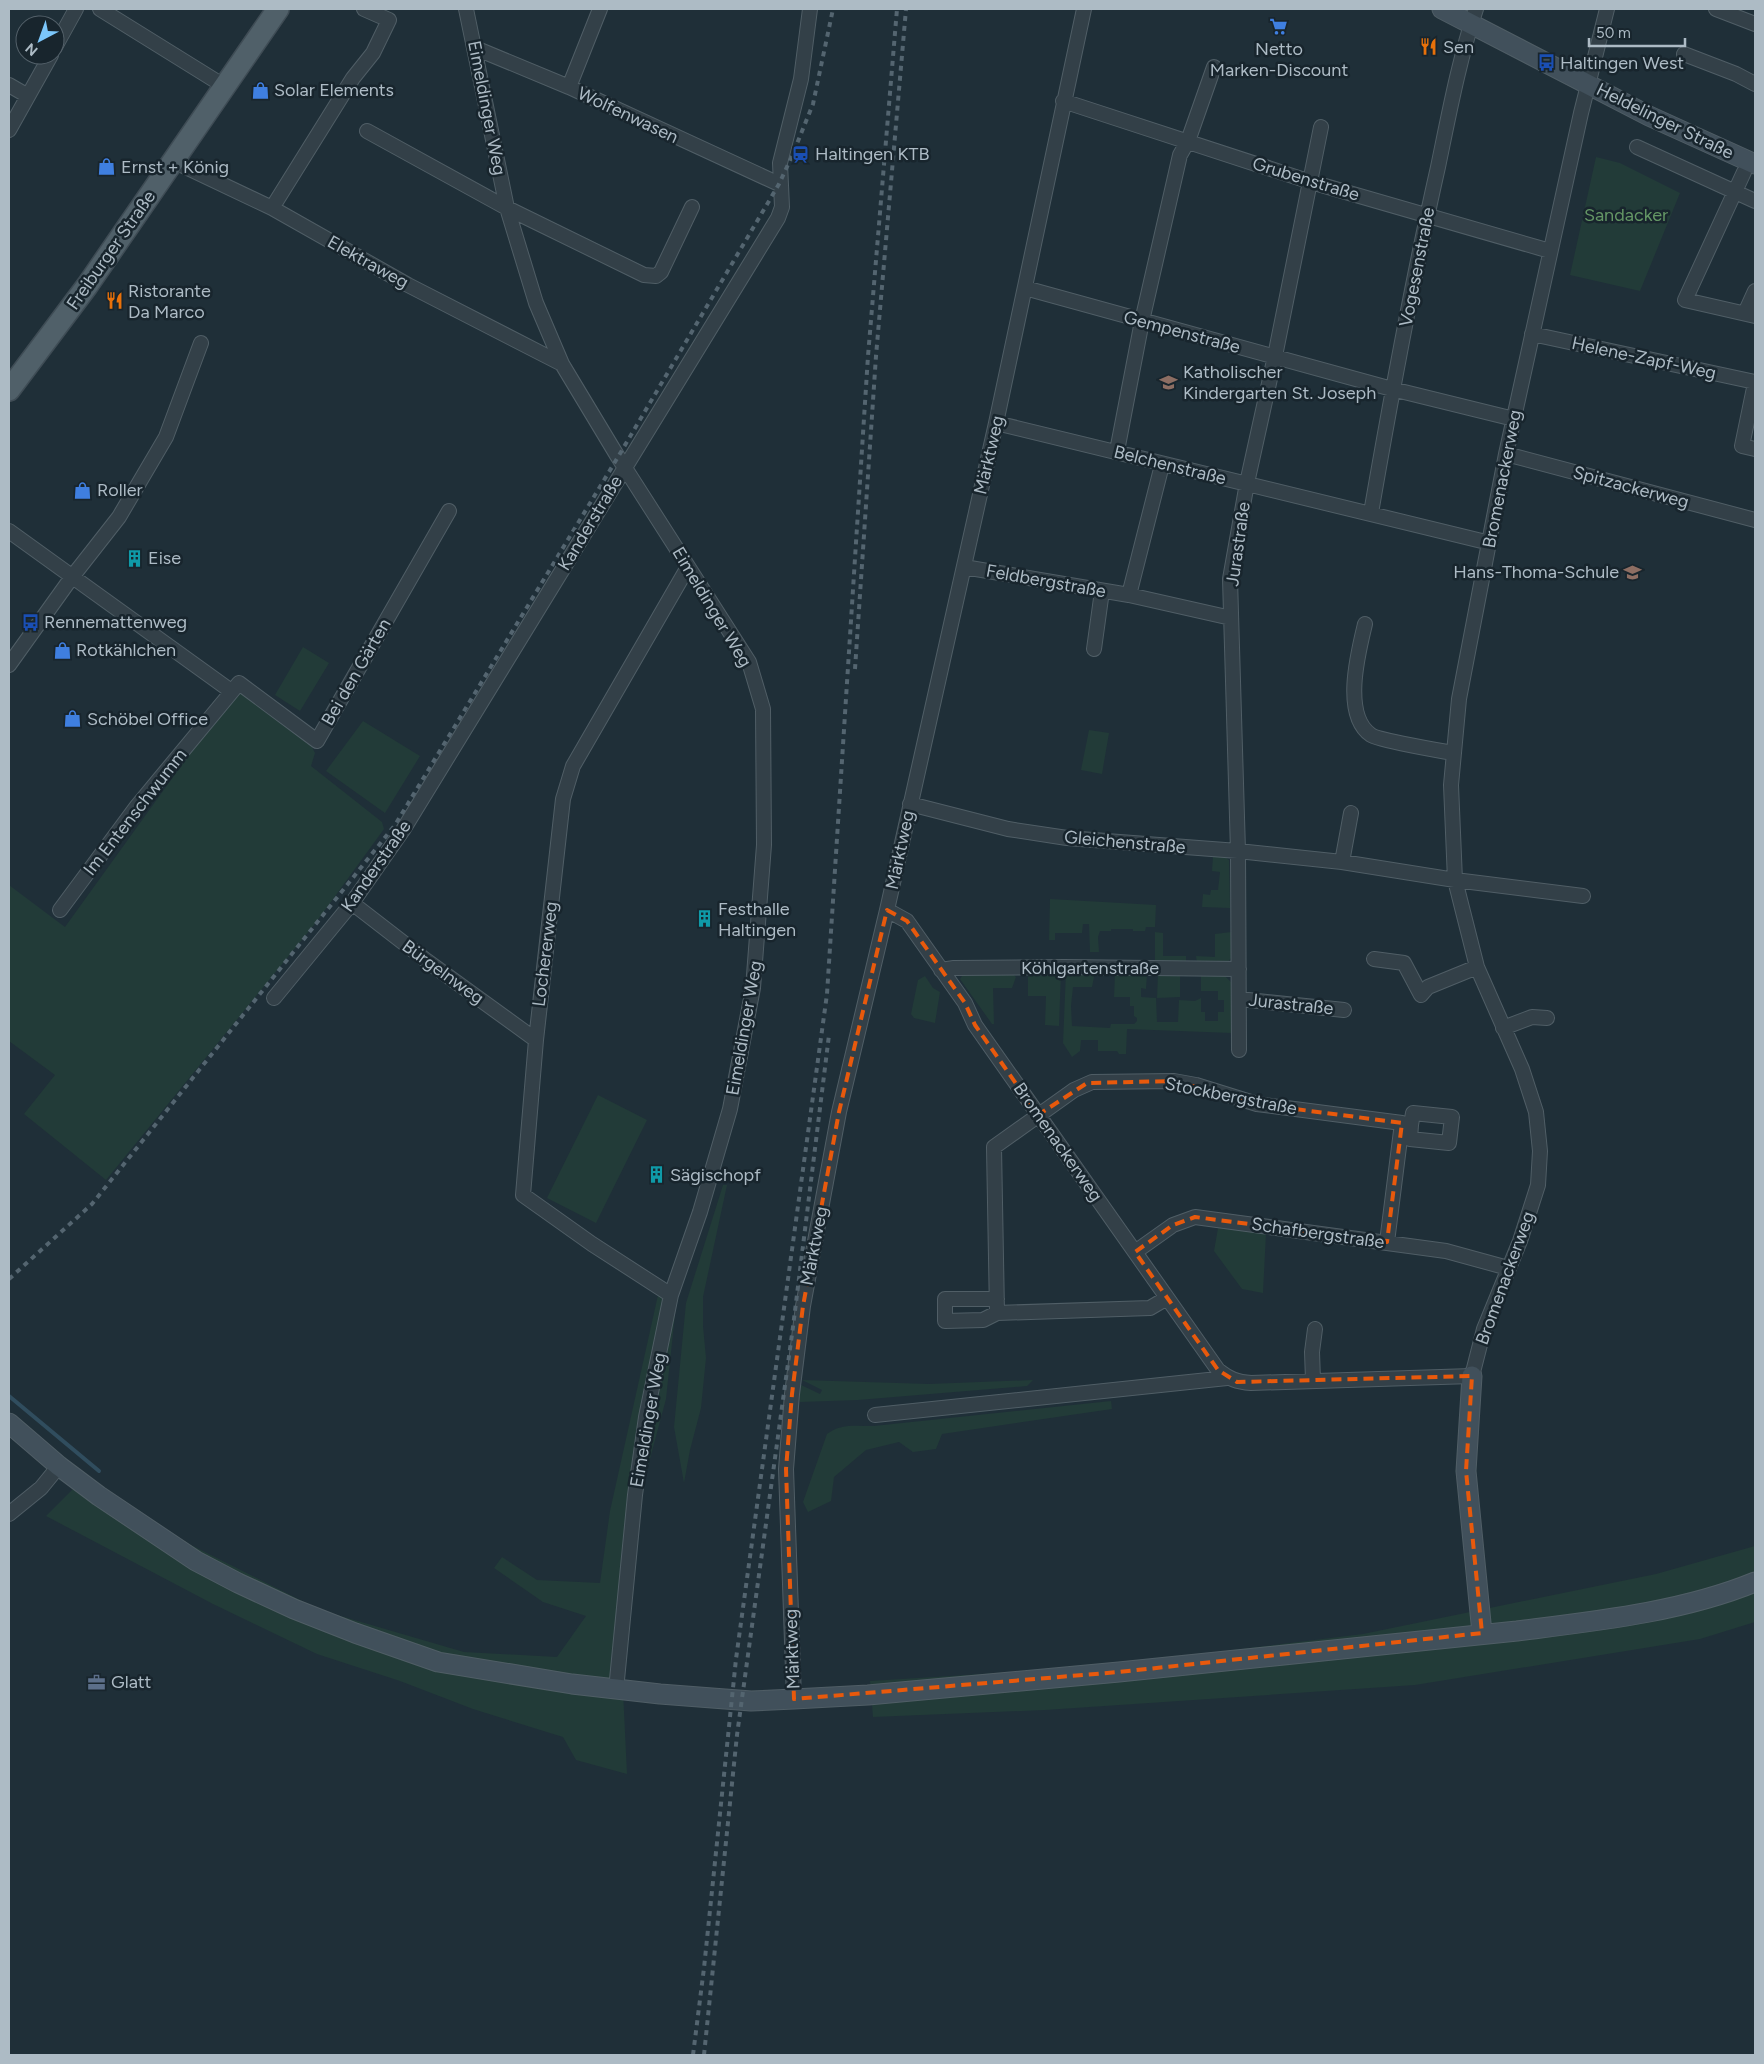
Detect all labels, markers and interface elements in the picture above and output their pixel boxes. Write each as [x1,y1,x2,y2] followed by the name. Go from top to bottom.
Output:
[15,15,65,65] north arrow
[1589,15,1685,47] scale bar
[1269,16,1289,36] supermarket icon: Netto Marken-Discount
[1596,24,1631,42] text: 50 m
[1443,36,1474,58] place label: Sen
[1419,37,1439,57] restaurant icon: Sen
[1210,38,1348,81] place label: Netto Marken-Discount
[22,39,41,59] text: N
[463,39,511,177] street label: Eimeldinger Weg
[1560,52,1684,74] place label: Haltingen West
[1536,53,1556,73] bus stop icon: Haltingen West
[1593,78,1737,164] street label: Heldelinger Straße
[274,79,394,101] place label: Solar Elements
[250,80,270,100] shop icon: Solar Elements
[574,82,682,148] street label: Wolfenwasen
[815,143,929,165] place label: Haltingen KTB
[791,144,811,164] station icon: Haltingen KTB
[1250,152,1362,206] street label: Grubenstraße
[121,156,229,178] place label: Ernst + König
[97,157,117,177] shop icon: Ernst + König
[62,186,160,314] street label: Freiburger Straße
[1584,204,1668,226] park label: Sandacker
[1395,205,1439,329] street label: Vogesenstraße
[324,231,412,293] street label: Elektraweg
[128,280,211,323] place label: Ristorante Da Marco
[104,291,124,311] restaurant icon: Ristorante Da Marco
[1121,306,1243,358] street label: Gempenstraße
[1570,332,1718,384] street label: Helene-Zapf-Weg
[1183,361,1376,404] place label: Katholischer Kindergarten St. Joseph
[1159,372,1179,392] school or university icon: Katholischer Kindergarten St. Joseph
[1478,408,1526,550] street label: Bromenackerweg
[969,413,1009,497] street label: Märktweg
[1112,440,1229,490] street label: Belchenstraße
[1571,461,1691,513] street label: Spitzackerweg
[553,471,627,575] street label: Kanderstraße
[97,479,143,501] place label: Roller
[73,480,93,500] shop icon: Roller
[1221,500,1255,588] street label: Jurastraße
[667,543,757,671] street label: Eimeldinger Weg
[148,547,181,569] place label: Eise
[124,548,144,568] building icon: Eise
[984,560,1108,602] street label: Feldbergstraße
[1453,561,1619,583] place label: Hans-Thoma-Schule
[1623,562,1643,582] school or university icon: Hans-Thoma-Schule
[44,611,187,633] place label: Rennemattenweg
[20,612,40,632] bus stop icon: Rennemattenweg
[317,615,395,729] street label: Bei den Gärten
[76,639,176,661] place label: Rotkählchen
[52,640,72,660] shop icon: Rotkählchen
[87,708,208,730] place label: Schöbel Office
[63,709,83,729] shop icon: Schöbel Office
[79,744,191,880] street label: Im Entenschwumm
[881,808,919,892] street label: Märktweg
[336,816,416,916] street label: Kanderstraße
[1063,826,1187,858] street label: Gleichenstraße
[718,898,796,941] place label: Festhalle Haltingen
[528,900,562,1008] street label: Lochererweg
[694,909,714,929] building icon: Festhalle Haltingen
[398,935,488,1009] street label: Bürgelnweg
[1021,957,1159,979] street label: Köhlgartenstraße
[721,959,767,1097] street label: Eimeldinger Weg
[1248,989,1335,1019] street label: Jurastraße
[1163,1072,1299,1120] street label: Stockbergstraße
[1009,1078,1107,1206] street label: Bromenackerweg
[670,1164,761,1186] place label: Sägischopf
[646,1165,666,1185] building icon: Sägischopf
[796,1204,832,1288] street label: Märktweg
[1471,1208,1539,1348] street label: Bromenackerweg
[1250,1213,1386,1253] street label: Schafbergstraße
[625,1351,671,1489] street label: Eimeldinger Weg
[780,1608,804,1690] street label: Märktweg
[111,1671,152,1693] place label: Glatt
[87,1672,107,1692] office icon: Glatt

